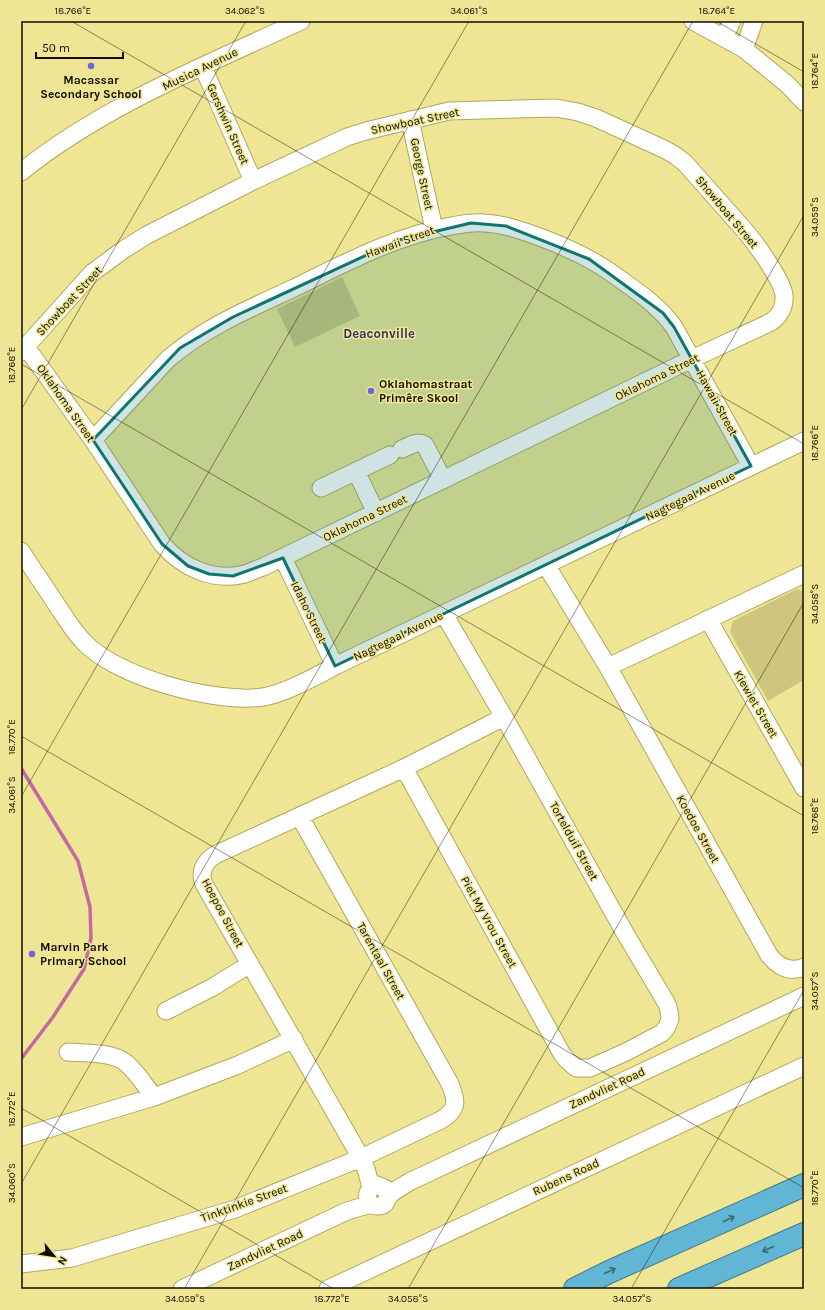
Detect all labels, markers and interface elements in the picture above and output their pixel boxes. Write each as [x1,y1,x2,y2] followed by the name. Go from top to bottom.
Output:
[55,5,91,17] text: 18.766°E
[225,5,265,17] text: 34.062°S
[450,5,488,17] text: 34.061°S
[699,5,735,17] text: 18.764°E
[36,34,123,60] scale bar
[42,41,70,55] text: 50 m
[160,45,240,93] street label: Musica Avenue
[809,53,821,89] text: 18.764°E
[86,61,96,71] marker: Macassar Secondary School
[40,73,142,101] place label: Macassar Secondary School
[204,81,252,167] street label: Gershwin Street
[369,105,461,137] street label: Showboat Street
[408,137,437,212] street label: George Street
[693,173,762,251] street label: Showboat Street
[809,197,821,237] text: 34.059°S
[363,223,437,261] street label: Hawaii Street
[33,263,105,339] street label: Showboat Street
[343,326,415,341] district label: Deaconville
[6,347,18,383] text: 18.768°E
[613,350,702,403] street label: Oklahoma Street
[34,361,98,445] street label: Oklahoma Street
[693,368,741,439] street label: Hawaii Street
[379,377,472,405] place label: Oklahomastraat Primêre Skool
[366,386,376,396] marker: Oklahomastraat Primêre Skool
[809,425,821,461] text: 18.766°E
[643,468,737,524] street label: Nagtegaal Avenue
[321,491,410,544] street label: Oklahoma Street
[288,579,330,645] street label: Idaho Street
[809,584,821,624] text: 34.058°S
[351,608,445,664] street label: Nagtegaal Avenue
[731,668,781,741] street label: Kiewiet Street
[6,719,18,755] text: 18.770°E
[6,776,18,814] text: 34.061°S
[674,793,723,866] street label: Koedoe Street
[809,798,821,834] text: 18.768°E
[547,799,602,883] street label: Tortelduif Street
[458,874,520,971] street label: Piet My Vrou Street
[199,876,247,950] street label: Hoepoe Street
[354,920,408,1003] street label: Tarentaal Street
[40,940,127,968] place label: Marvin Park Primary School
[27,949,37,959] marker: Marvin Park Primary School
[809,971,821,1011] text: 34.057°S
[567,1064,647,1112] street label: Zandvliet Road
[6,1091,18,1127] text: 18.772°E
[530,1155,602,1199] street label: Rubens Road
[6,1163,18,1203] text: 34.060°S
[809,1170,821,1206] text: 18.770°E
[199,1181,290,1225] street label: Tinktinkie Street
[722,1214,734,1222] one-way arrow
[225,1226,305,1274] street label: Zandvliet Road
[34,1236,74,1276] north arrow
[763,1246,775,1254] one-way arrow
[55,1254,70,1267] text: N
[603,1267,615,1275] one-way arrow
[165,1293,205,1305] text: 34.059°S
[314,1293,350,1305] text: 18.772°E
[388,1293,428,1305] text: 34.058°S
[612,1293,652,1305] text: 34.057°S

